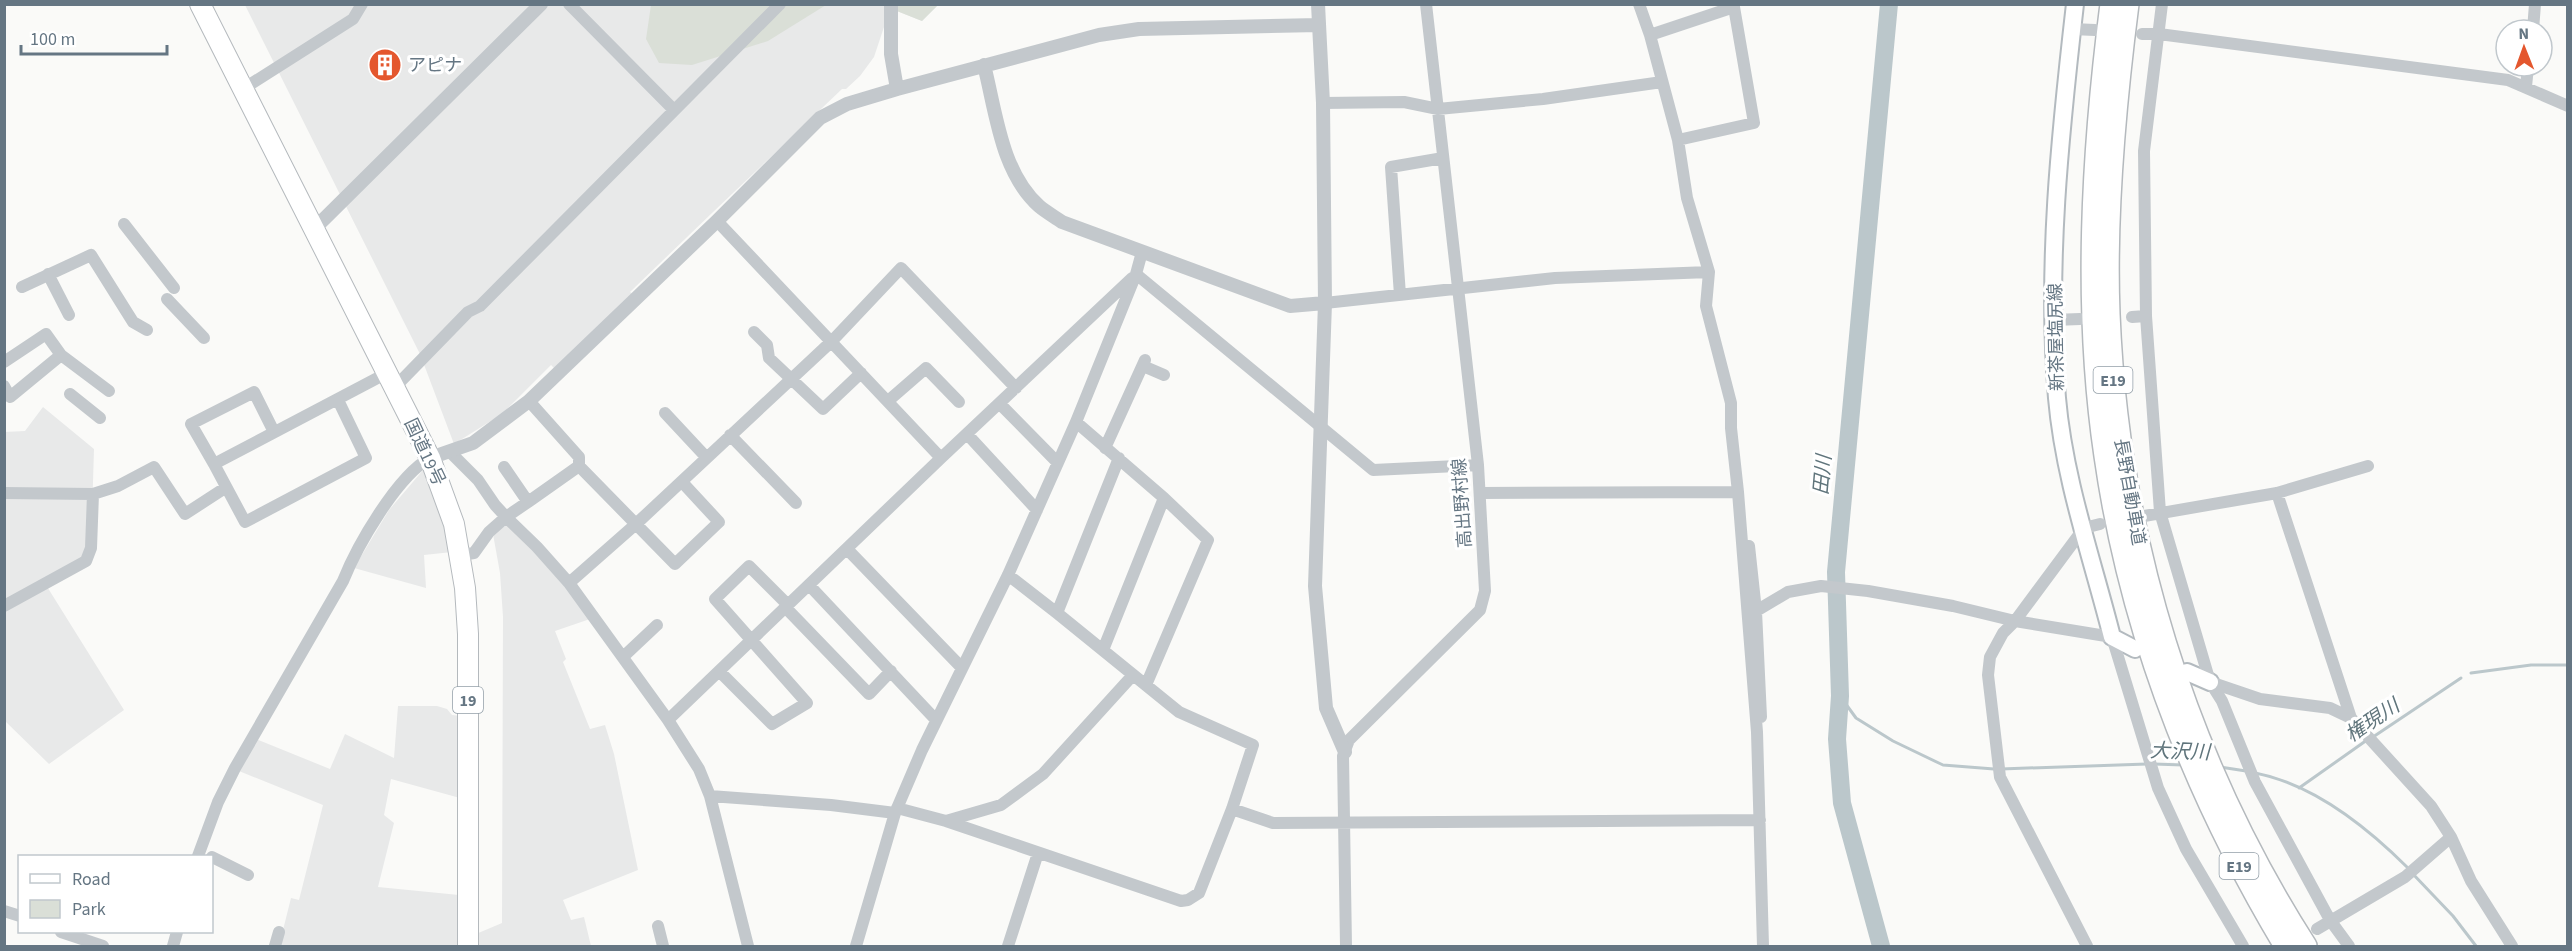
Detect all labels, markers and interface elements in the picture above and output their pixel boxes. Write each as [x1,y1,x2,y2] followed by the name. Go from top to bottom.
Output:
[21,18,166,56] scale bar
[2494,18,2554,78] north arrow
[2518,23,2529,45] text: N
[30,27,75,52] text: 100 m
[367,47,403,83] building icon: アピナ
[408,53,462,78] place label: アピナ
[2043,283,2070,391] street label: 新茶屋塩尻線
[2094,367,2132,393] road number: E19
[398,414,451,490] street label: 国道19号
[2108,437,2151,547] street label: 長野自動車道
[1807,452,1839,496] water label: 田川
[1447,457,1478,549] street label: 高出野村線
[453,687,483,713] road number: 19
[2340,691,2407,749] water label: 権現川
[2149,737,2212,767] water label: 大沢川
[2220,853,2258,879] road number: E19
[18,855,213,933] legend
[72,867,111,892] text: Road
[72,897,106,922] text: Park

